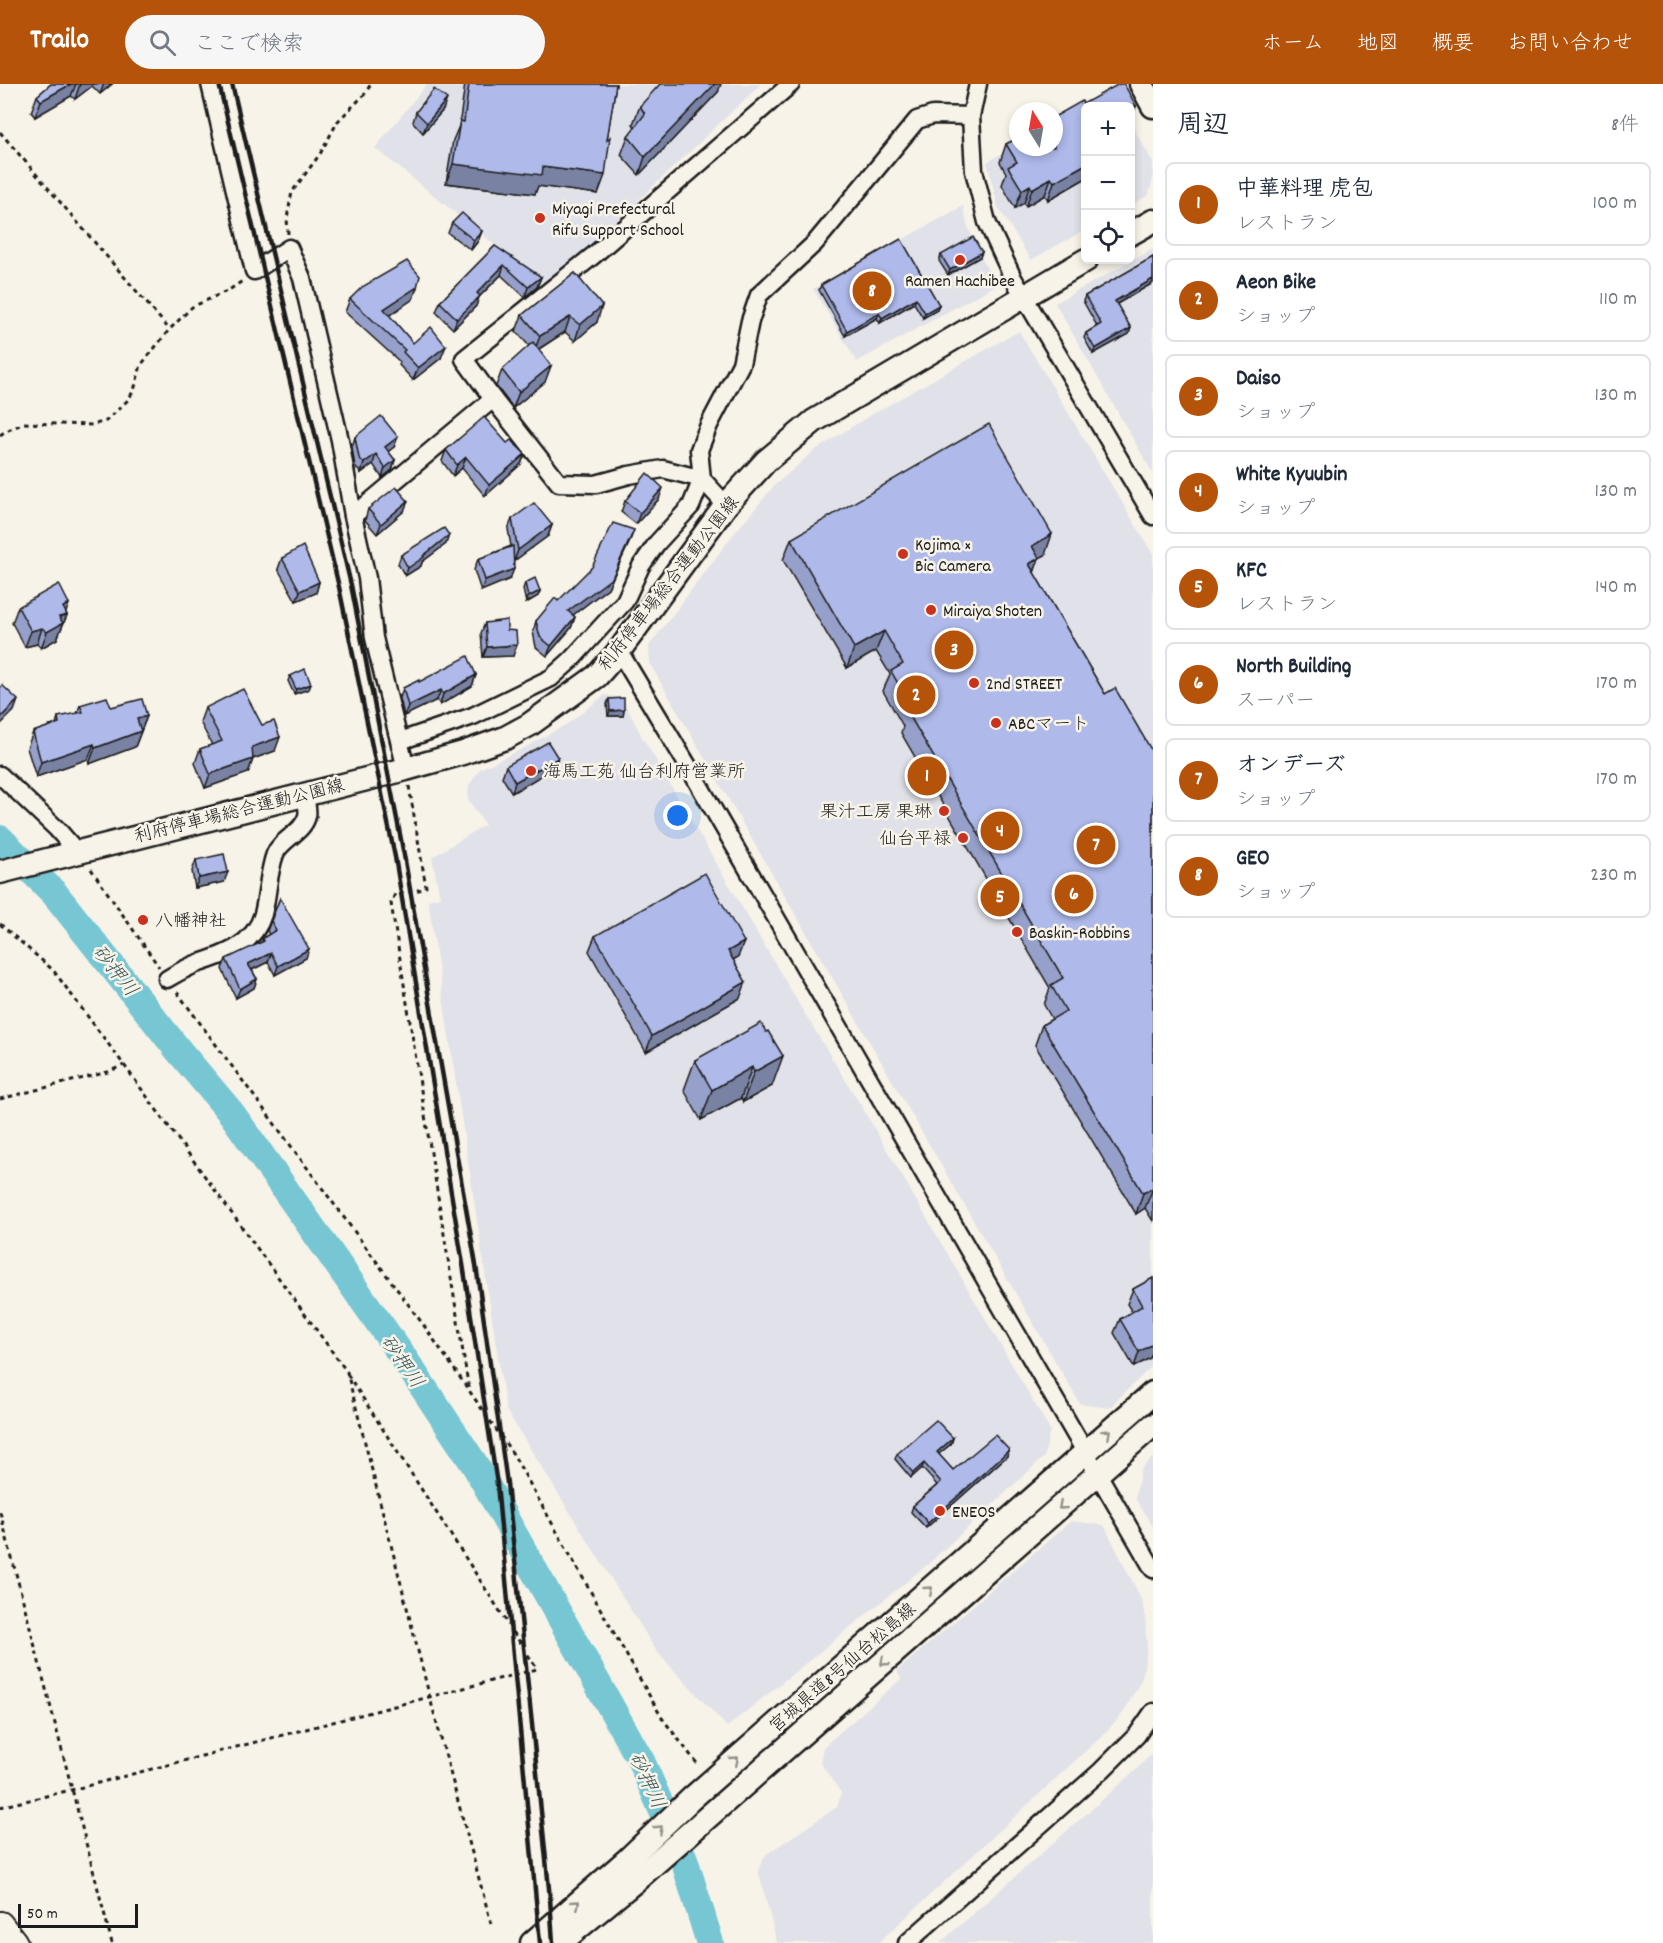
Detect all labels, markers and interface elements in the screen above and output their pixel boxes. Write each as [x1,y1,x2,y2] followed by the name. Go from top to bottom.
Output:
[125,15,545,69] search box
[30,22,89,62] text: Trailo
[146,26,179,59] icon: search
[194,30,304,61] text: ここで検索
[1262,30,1324,60] text: ホーム
[1357,30,1399,60] text: 地図
[1432,30,1474,60] text: 概要
[1507,30,1633,60] text: お問い合わせ
[1009,102,1063,156] north arrow
[1081,102,1135,264] map controls
[1081,102,1135,156] button: +
[1177,108,1229,145] text: 周辺
[1611,112,1639,140] text: 8件
[1081,156,1135,210] button: −
[1236,175,1373,206] text: 中華料理 虎包
[1196,190,1201,218] text: 1
[1593,190,1637,218] text: 100 m
[552,198,684,244] place label: Miyagi Prefectural Rifu Support School
[1081,210,1135,264] button: locate
[533,211,547,225] marker: Miyagi Prefectural Rifu Support School
[1236,211,1338,239] text: レストラン
[953,253,967,267] marker: Ramen Hachibee
[852,268,892,314] pin: 8
[1236,268,1316,299] text: Aeon Bike
[905,270,1015,295] place label: Ramen Hachibee
[1194,286,1203,314] text: 2
[1599,286,1637,314] text: 110 m
[1236,304,1315,332] text: ショップ
[1236,364,1281,395] text: Daiso
[1194,382,1203,410] text: 3
[1595,382,1637,410] text: 130 m
[1236,400,1315,428] text: ショップ
[1236,460,1347,491] text: White Kyuubin
[1194,478,1203,506] text: 4
[1595,478,1637,506] text: 130 m
[594,492,746,677] street label: 利府停車場総合運動公園線
[1236,496,1315,524] text: ショップ
[915,534,991,580] place label: Kojima × Bic Camera
[896,547,910,561] marker: Kojima × Bic Camera
[1236,556,1267,587] text: KFC
[1194,574,1203,602] text: 5
[1595,574,1637,602] text: 140 m
[1236,592,1338,620] text: レストラン
[943,600,1042,625] place label: Miraiya Shoten
[924,603,938,617] marker: Miraiya Shoten
[934,628,974,672] pin: 3
[1236,652,1351,683] text: North Building
[1194,670,1203,698] text: 6
[1596,670,1637,698] text: 170 m
[896,672,936,718] pin: 2
[986,673,1062,698] place label: 2nd STREET
[967,676,981,690] marker: 2nd STREET
[1236,688,1315,716] text: スーパー
[1008,713,1089,738] place label: ABCマート
[989,716,1003,730] marker: ABCマート
[1236,751,1346,782] text: オンデーズ
[908,754,946,798] pin: 1
[543,761,745,786] place label: 海馬工苑 仙台利府営業所
[524,764,538,778] marker: 海馬工苑 仙台利府営業所
[1195,766,1202,794] text: 7
[1596,766,1637,794] text: 170 m
[132,774,347,851] street label: 利府停車場総合運動公園線
[1236,787,1315,815] text: ショップ
[663,801,692,830] your location
[820,801,932,826] place label: 果汁工房 果琳
[937,804,951,818] marker: 果汁工房 果琳
[980,808,1020,854] pin: 4
[1076,822,1116,867] pin: 7
[879,828,951,853] place label: 仙台平禄
[956,831,970,845] marker: 仙台平禄
[1236,844,1270,875] text: GEO
[1194,862,1203,890] text: 8
[1590,862,1637,890] text: 230 m
[1054,872,1094,916] pin: 6
[980,874,1020,920] pin: 5
[1236,880,1315,908] text: ショップ
[155,910,227,935] place label: 八幡神社
[136,913,150,927] marker: 八幡神社
[1029,922,1130,947] place label: Baskin-Robbins
[1010,925,1024,939] marker: Baskin-Robbins
[84,940,143,1004] water label: 砂押川
[372,1330,429,1395] water label: 砂押川
[1100,1429,1111,1440] one-way arrow
[1058,1499,1069,1510] one-way arrow
[952,1501,996,1526] place label: ENEOS
[933,1504,947,1518] marker: ENEOS
[923,1586,933,1597] one-way arrow
[765,1598,922,1740] street label: 宮城県道8号仙台松島線
[880,1655,891,1666] one-way arrow
[620,1748,671,1814] water label: 砂押川
[729,1756,739,1767] one-way arrow
[653,1825,663,1836] one-way arrow
[570,1900,580,1911] one-way arrow
[18,1901,138,1928] scale bar
[27,1903,58,1926] text: 50 m

